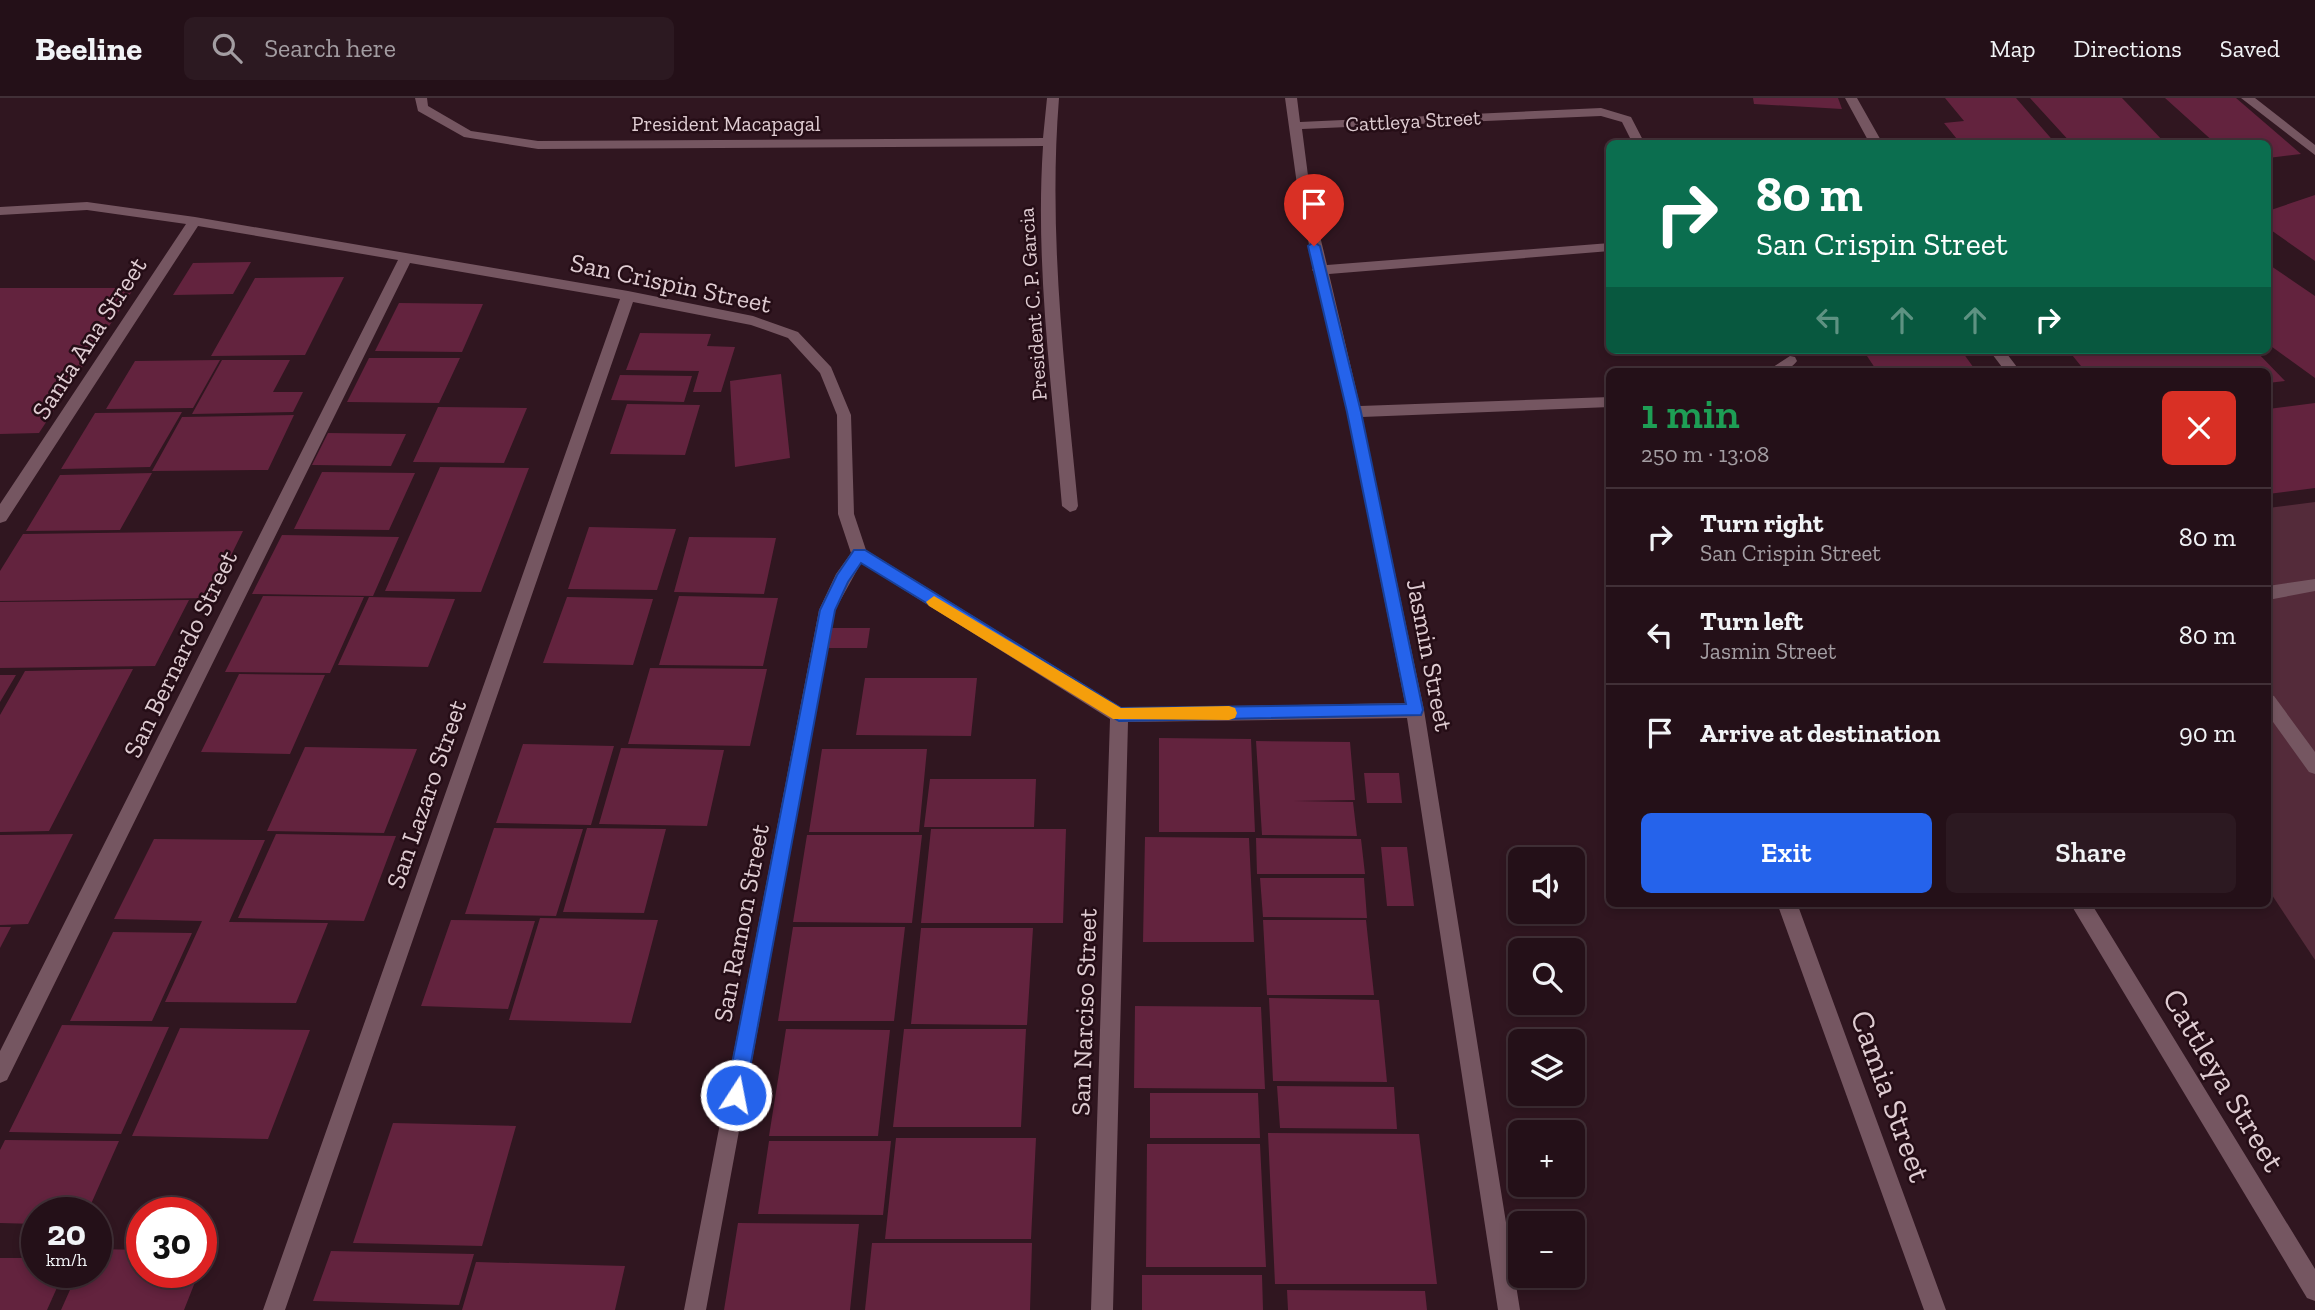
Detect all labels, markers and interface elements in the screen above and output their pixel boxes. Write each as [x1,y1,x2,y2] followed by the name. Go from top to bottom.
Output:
[184,17,674,80] search box
[35,29,142,68] text: Beeline
[208,29,246,67] icon: search
[264,32,396,64] text: Search here
[1990,34,2036,63] text: Map
[2074,34,2182,63] text: Directions
[2220,34,2280,63] text: Saved
[1345,104,1481,137] street label: Cattleya Street
[631,111,821,136] street label: President Macapagal
[1756,165,1863,224] text: 80 m
[1641,168,1732,259] icon: right
[1284,174,1344,246] pin
[1295,185,1333,223] icon: arrive
[1013,207,1052,401] street label: President C. P. Garcia
[1756,225,2008,263] text: San Crispin Street
[568,246,775,320] street label: San Crispin Street
[25,250,154,425] street label: Santa Ana Street
[1810,301,1848,339] icon: left
[1883,301,1921,339] icon: ahead
[1956,301,1994,339] icon: ahead
[2029,301,2067,339] icon: right
[1641,388,1740,439] text: 1 min
[2162,391,2236,465] button: close
[1641,440,1769,468] text: 250 m · 13:08
[1700,507,1823,539] text: Turn right
[1641,518,1679,556] icon: right
[2179,521,2236,553] text: 80 m
[1700,539,1881,567] text: San Crispin Street
[116,545,244,763] street label: San Bernardo Street
[1400,576,1460,734] street label: Jasmin Street
[1700,605,1803,637] text: Turn left
[1641,616,1679,654] icon: left
[2179,619,2236,651] text: 80 m
[1700,637,1836,665] text: Jasmin Street
[379,695,473,892] street label: San Lazaro Street
[1641,714,1679,752] icon: arrive
[1700,717,1940,749] text: Arrive at destination
[2179,717,2236,749] text: 90 m
[1641,813,1932,893] button: Exit
[1946,813,2236,893] button: Share
[706,821,776,1025] street label: San Ramon Street
[1508,847,1585,1288] map controls
[1508,847,1585,924] button: sound
[1064,907,1104,1116] street label: San Narciso Street
[1508,938,1585,1015] button: search
[2155,982,2293,1178] street label: Cattleya Street
[1842,1005,1940,1187] street label: Camia Street
[1508,1029,1585,1106] button: layers
[699,1058,773,1132] position arrow
[1508,1120,1585,1197] button: +
[126,1197,217,1288] speed limit sign: 30
[1508,1211,1585,1288] button: −
[47,1212,86,1254] text: 20
[46,1249,87,1271] text: km/h

